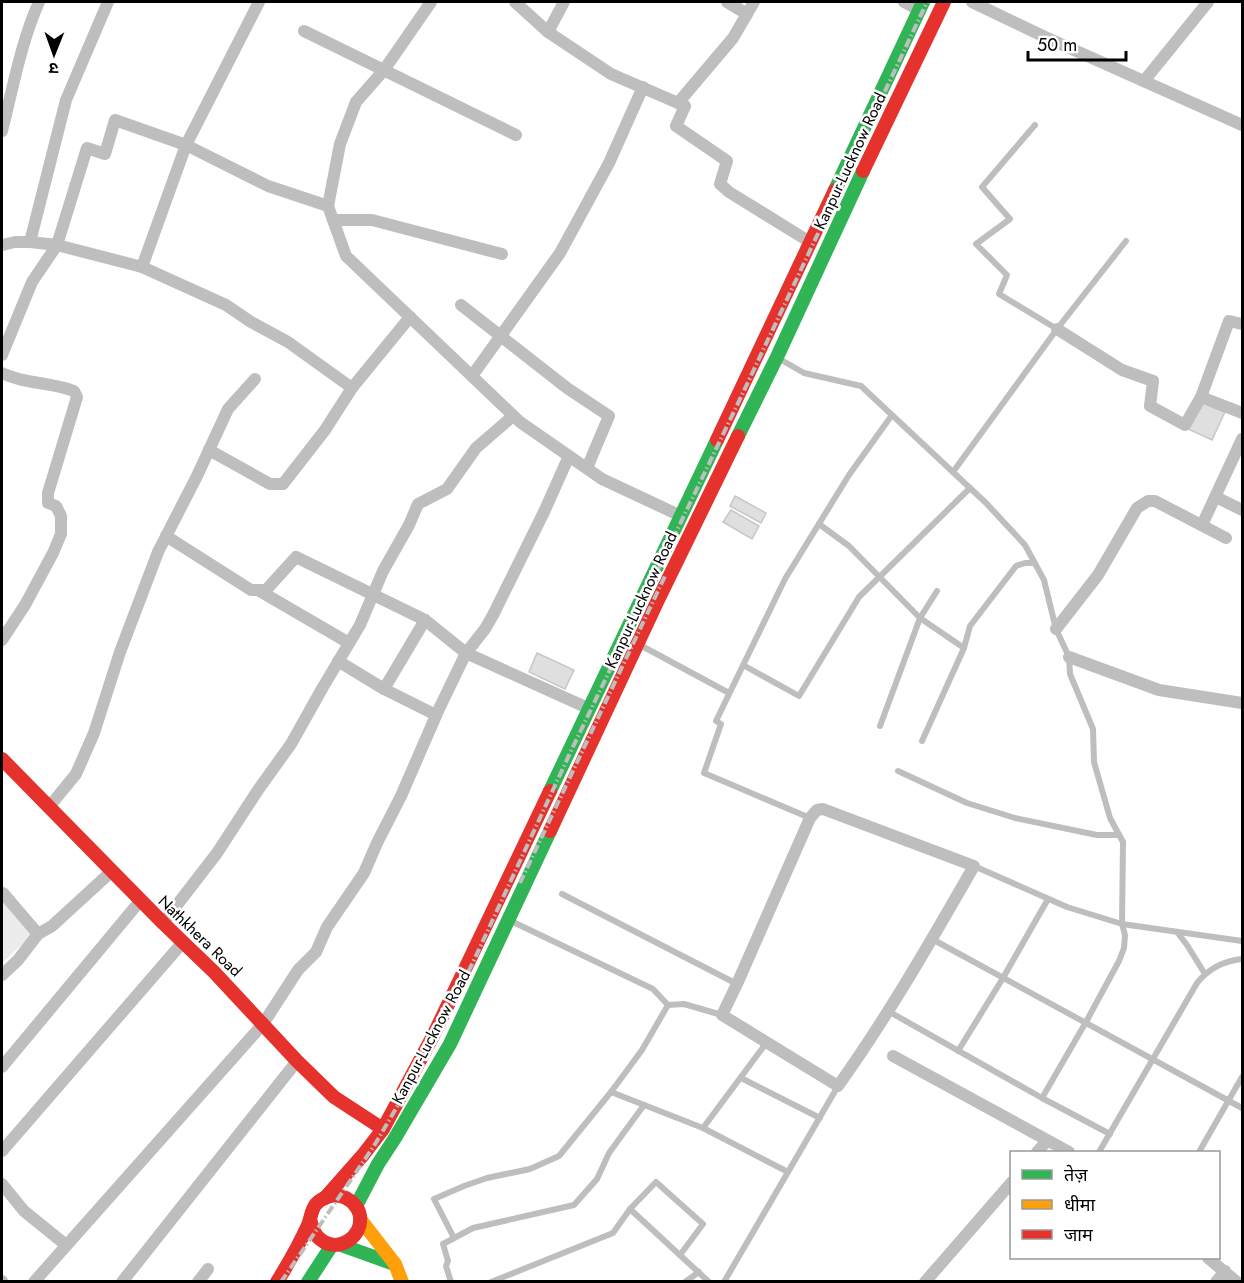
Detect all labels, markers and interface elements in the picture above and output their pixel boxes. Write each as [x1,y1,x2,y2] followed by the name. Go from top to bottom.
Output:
[24,24,84,84] north arrow
[1028,24,1126,62] scale bar
[1037,32,1077,58] text: 50 m
[48,57,59,80] text: उ
[808,89,892,233] street label: Kanpur-Lucknow Road
[599,528,683,672] street label: Kanpur-Lucknow Road
[153,890,247,982] street label: Nathkhera Road
[386,966,476,1108] street label: Kanpur-Lucknow Road
[1010,1151,1220,1259] legend
[1064,1162,1088,1188] text: तेज़
[1064,1192,1095,1218] text: धीमा
[1064,1222,1094,1248] text: जाम

